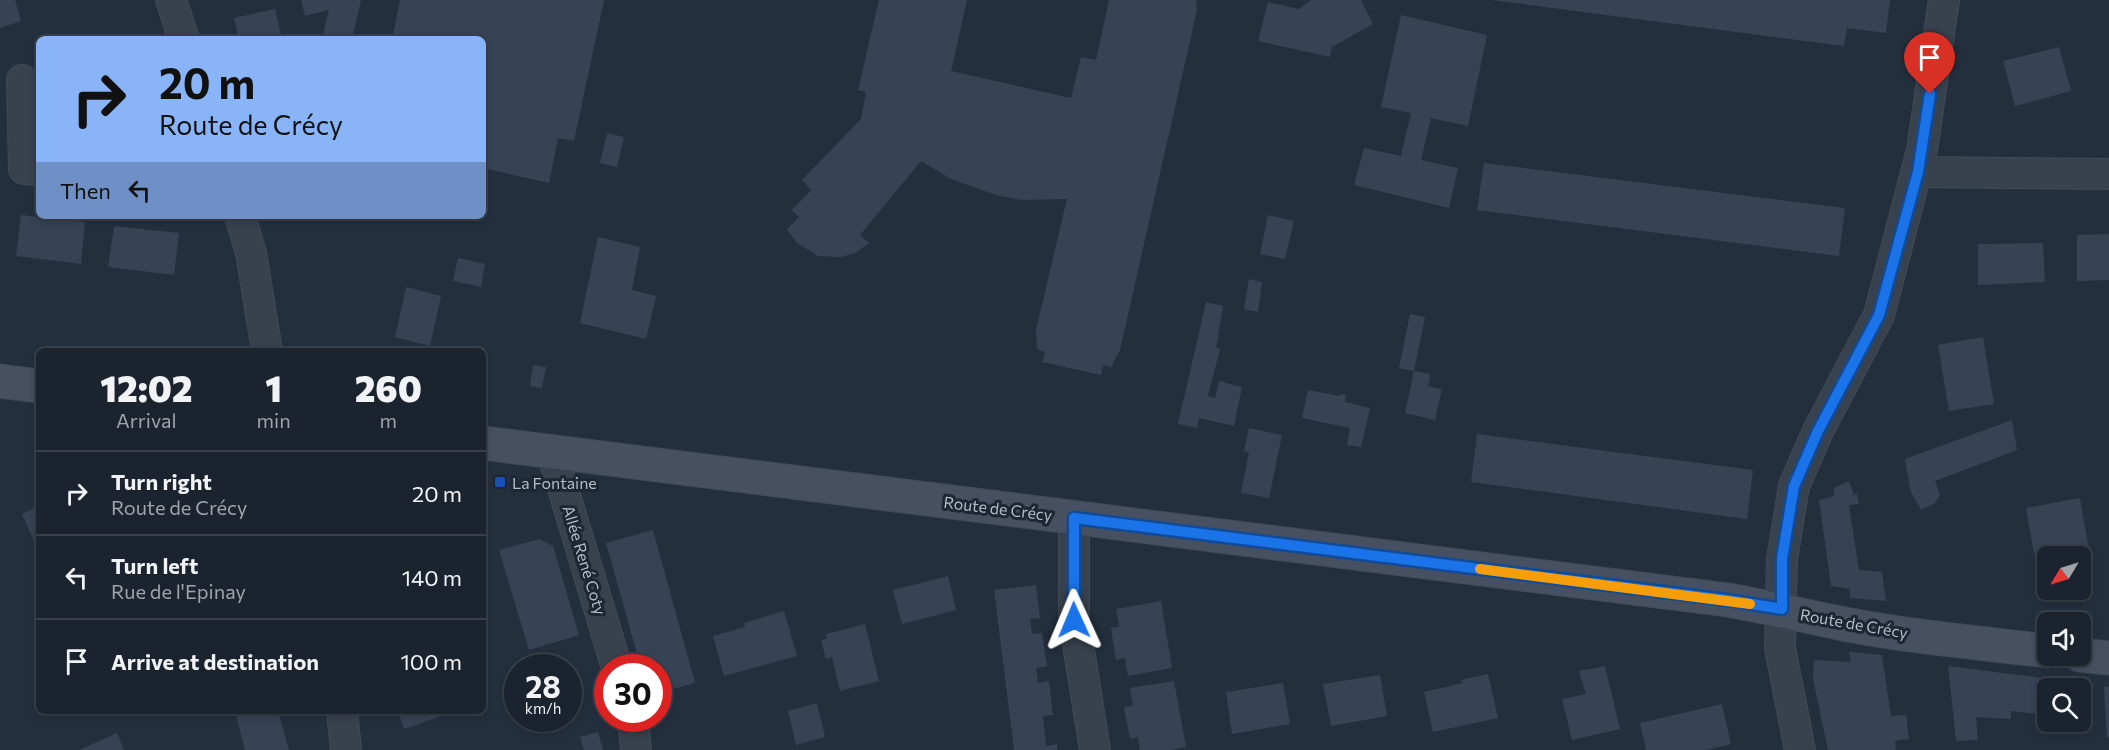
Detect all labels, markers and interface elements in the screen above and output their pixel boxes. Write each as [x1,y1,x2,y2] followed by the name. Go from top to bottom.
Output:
[1904,32,1955,94] pin
[1913,41,1946,74] icon: arrive
[159,56,255,108] text: 20 m
[60,60,138,138] icon: right
[159,108,343,141] text: Route de Crécy
[123,174,156,207] icon: left
[60,177,111,204] text: Then
[100,365,192,409] text: 12:02
[265,365,282,409] text: 1
[355,365,422,409] text: 260
[116,408,177,432] text: Arrival
[257,408,291,432] text: min
[380,408,397,432] text: m
[111,468,212,495] text: Turn right
[512,473,597,492] place label: La Fontaine
[493,475,507,489] marker: La Fontaine
[60,477,93,510] icon: right
[412,480,462,507] text: 20 m
[943,492,1053,524] street label: Route de Crécy
[111,495,247,519] text: Route de Crécy
[559,503,611,617] street label: Allée René Coty
[2037,546,2091,600] north arrow
[2037,546,2091,732] map controls
[111,552,198,579] text: Turn left
[60,561,93,594] icon: left
[402,564,462,591] text: 140 m
[111,579,246,603] text: Rue de l'Epinay
[1042,588,1106,652] position arrow
[1799,604,1909,642] street label: Route de Crécy
[2037,612,2091,666] button: sound
[60,645,93,678] icon: arrive
[111,648,319,675] text: Arrive at destination
[400,648,462,675] text: 100 m
[594,654,672,732] speed limit sign: 30
[525,667,561,704] text: 28
[2037,678,2091,732] button: search
[525,699,561,717] text: km/h

